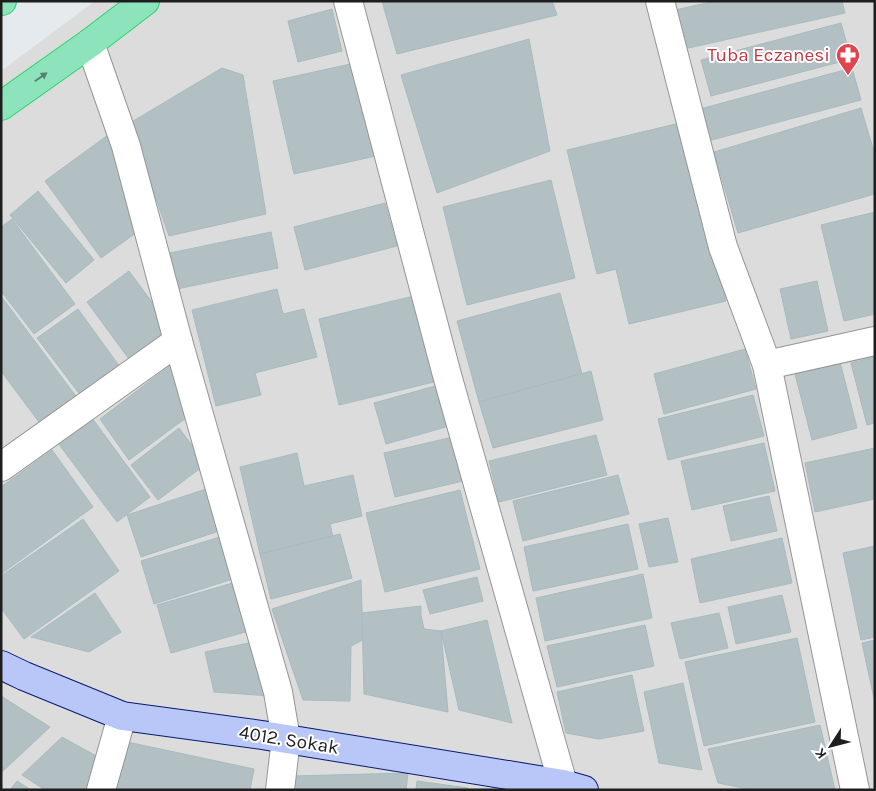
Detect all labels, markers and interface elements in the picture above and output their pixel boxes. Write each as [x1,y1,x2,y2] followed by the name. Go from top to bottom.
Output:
[835,42,861,76] pharmacy icon: Tuba Eczanesi
[707,44,830,66] place label: Tuba Eczanesi
[34,72,48,82] one-way arrow
[237,721,341,759] street label: 4012. Sokak
[806,721,856,771] north arrow
[811,744,830,762] text: K

